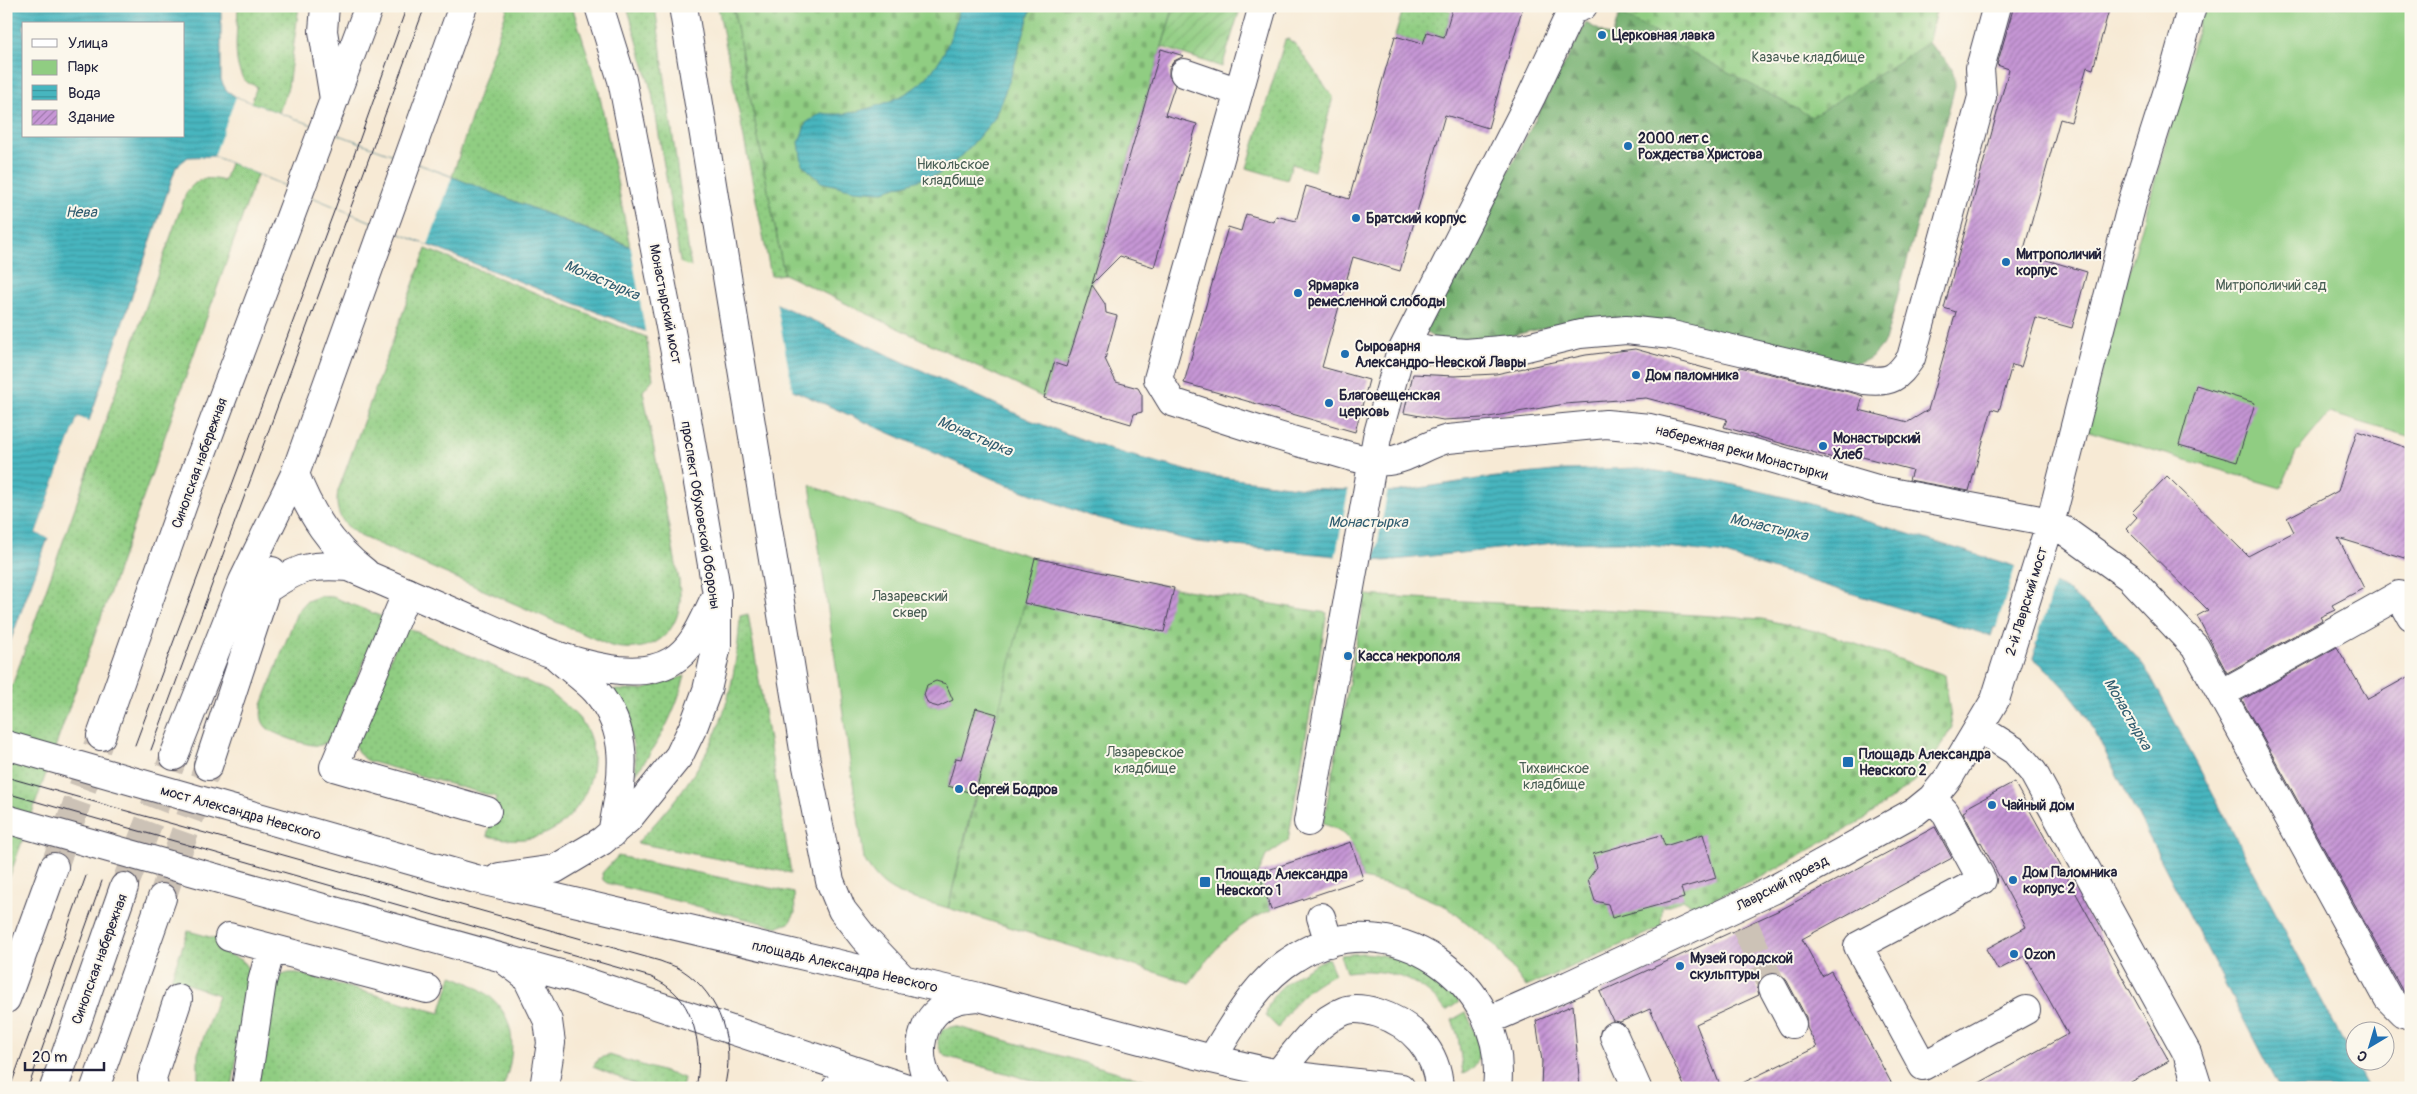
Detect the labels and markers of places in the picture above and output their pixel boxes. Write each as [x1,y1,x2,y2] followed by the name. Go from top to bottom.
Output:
[1612,27,1715,44] place label: Церковная лавка
[1596,29,1608,41] marker: Церковная лавка
[1638,130,1763,163] place label: 2000 лет с Рождества Христова
[1622,140,1634,152] marker: 2000 лет с Рождества Христова
[1366,210,1466,227] place label: Братский корпус
[1350,212,1362,224] marker: Братский корпус
[2016,246,2102,279] place label: Митрополичий корпус
[2000,256,2012,268] marker: Митрополичий корпус
[1308,277,1445,310] place label: Ярмарка ремесленной слободы
[1292,287,1304,299] marker: Ярмарка ремесленной слободы
[1355,338,1526,371] place label: Сыроварня Александро-Невской Лавры
[1339,348,1351,360] marker: Сыроварня Александро-Невской Лавры
[1645,367,1739,384] place label: Дом паломника
[1630,369,1642,381] marker: Дом паломника
[1339,387,1440,420] place label: Благовещенская церковь
[1323,397,1335,409] marker: Благовещенская церковь
[1833,430,1921,463] place label: Монастырский Хлеб
[1817,440,1829,452] marker: Монастырский Хлеб
[1358,648,1461,665] place label: Касса некрополя
[1342,650,1354,662] marker: Касса некрополя
[1859,746,1991,779] place label: Площадь Александра Невского 2
[1841,755,1855,769] marker: Площадь Александра Невского 2
[969,781,1058,798] place label: Сергей Бодров
[953,783,965,795] marker: Сергей Бодров
[2002,797,2075,814] place label: Чайный дом
[1986,799,1998,811] marker: Чайный дом
[2022,864,2118,897] place label: Дом Паломника корпус 2
[1216,866,1348,899] place label: Площадь Александра Невского 1
[2007,874,2019,886] marker: Дом Паломника корпус 2
[1198,875,1212,889] marker: Площадь Александра Невского 1
[2024,946,2056,963] place label: Ozon
[2008,948,2020,960] marker: Ozon
[1689,950,1793,983] place label: Музей городской скульптуры
[1674,960,1686,972] marker: Музей городской скульптуры

